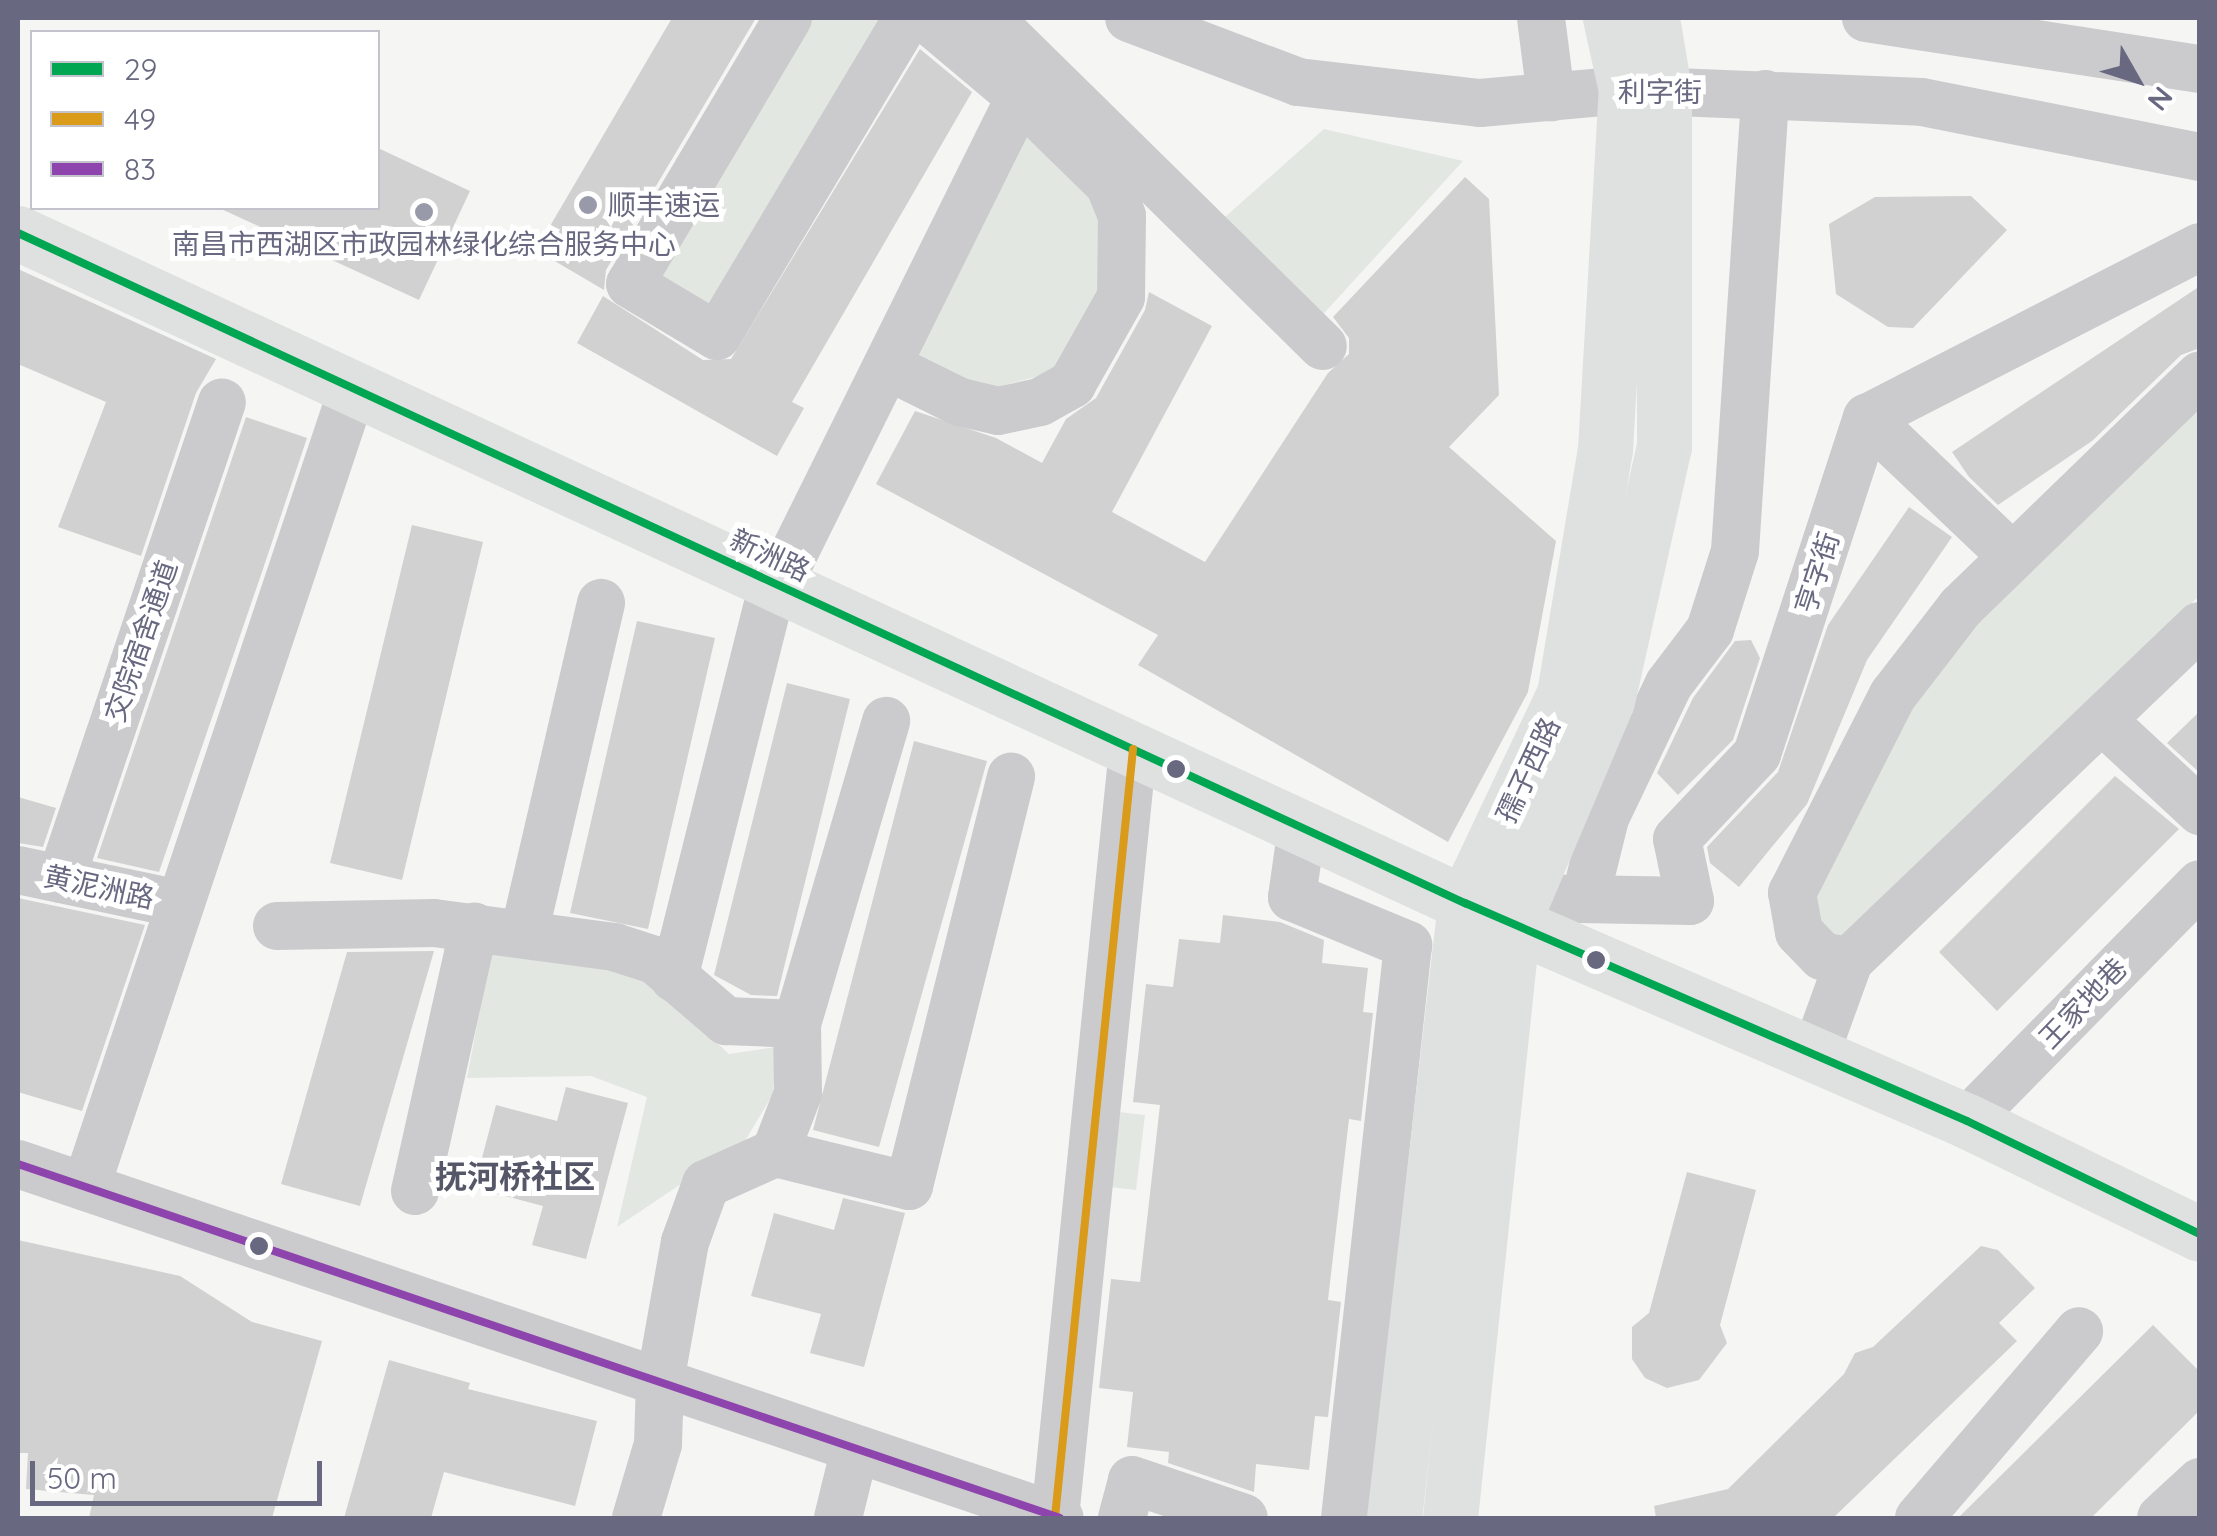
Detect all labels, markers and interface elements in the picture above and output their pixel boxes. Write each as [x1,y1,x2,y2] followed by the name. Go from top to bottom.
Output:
[30,30,380,210] legend
[2087,30,2187,130] north arrow
[124,50,157,88] text: 29
[1618,75,1702,109] street label: 利字街
[2141,80,2181,118] text: N
[124,100,156,138] text: 49
[124,150,156,188] text: 83
[608,188,720,222] place label: 顺丰速运
[577,194,599,216] marker: 顺丰速运
[413,201,435,223] marker: 南昌市西湖区市政园林绿化综合服务中心
[172,227,676,261] place label: 南昌市西湖区市政园林绿化综合服务中心
[725,522,815,588] street label: 新洲路
[1788,528,1846,618] street label: 亨字街
[98,556,184,726] street label: 交院宿舍通道
[1489,712,1567,828] street label: 孺子西路
[1166,759,1186,779] unlabelled marker
[41,859,157,915] street label: 黄泥洲路
[1586,950,1606,970] unlabelled marker
[2032,951,2134,1055] street label: 王家地巷
[435,1157,595,1195] district label: 抚河桥社区
[249,1236,269,1256] unlabelled marker
[35,1441,328,1503] scale bar
[47,1459,117,1497] text: 50 m

